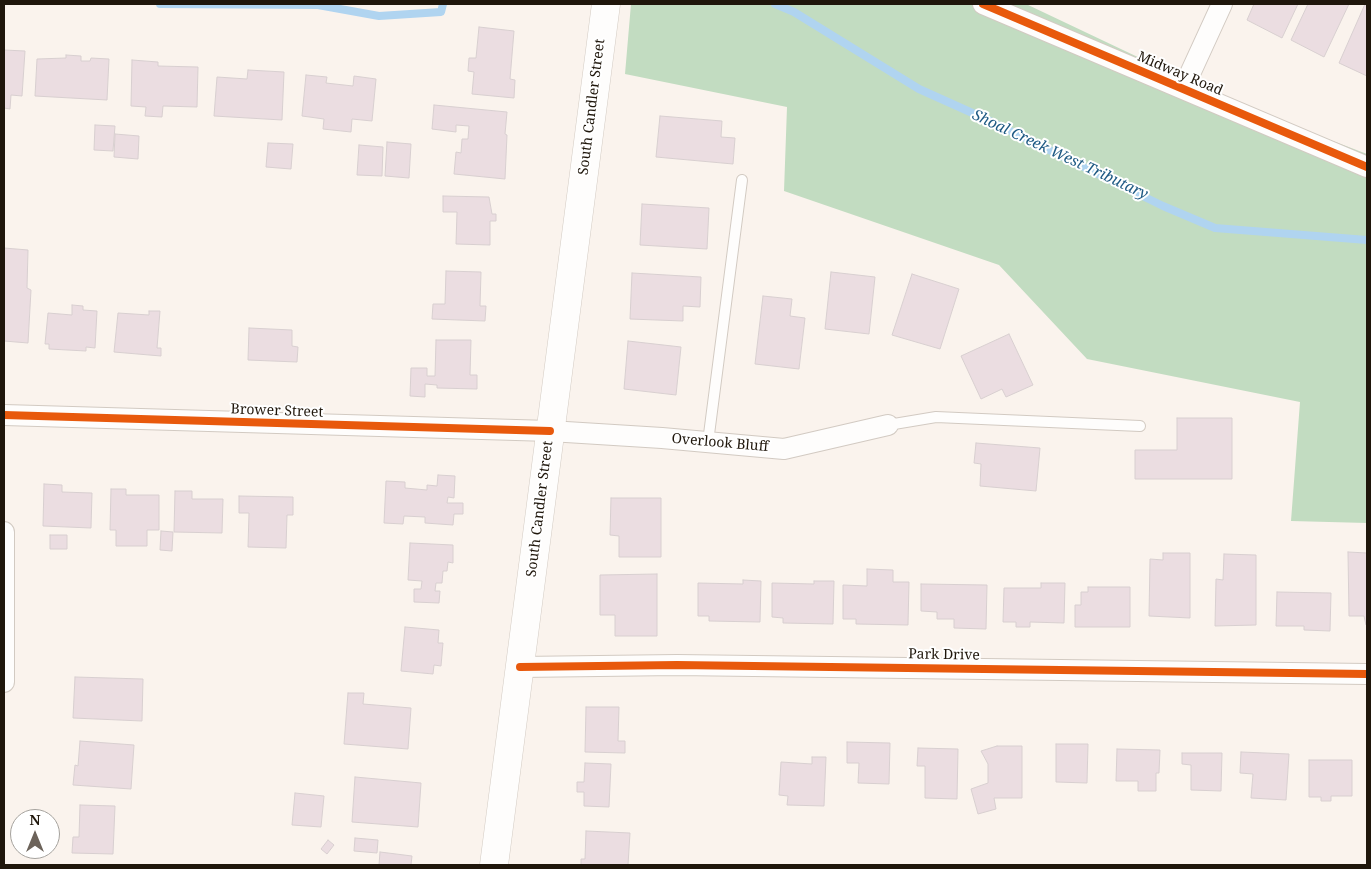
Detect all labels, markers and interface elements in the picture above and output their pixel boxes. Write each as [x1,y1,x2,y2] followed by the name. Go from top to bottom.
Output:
[575,38,609,176] street label: South Candler Street
[1135,48,1225,100] street label: Midway Road
[969,106,1151,204] water label: Shoal Creek West Tributary
[230,401,324,421] street label: Brower Street
[671,430,769,456] street label: Overlook Bluff
[523,440,557,578] street label: South Candler Street
[908,646,980,664] street label: Park Drive
[10,809,60,859] north arrow
[29,810,41,829] text: N

